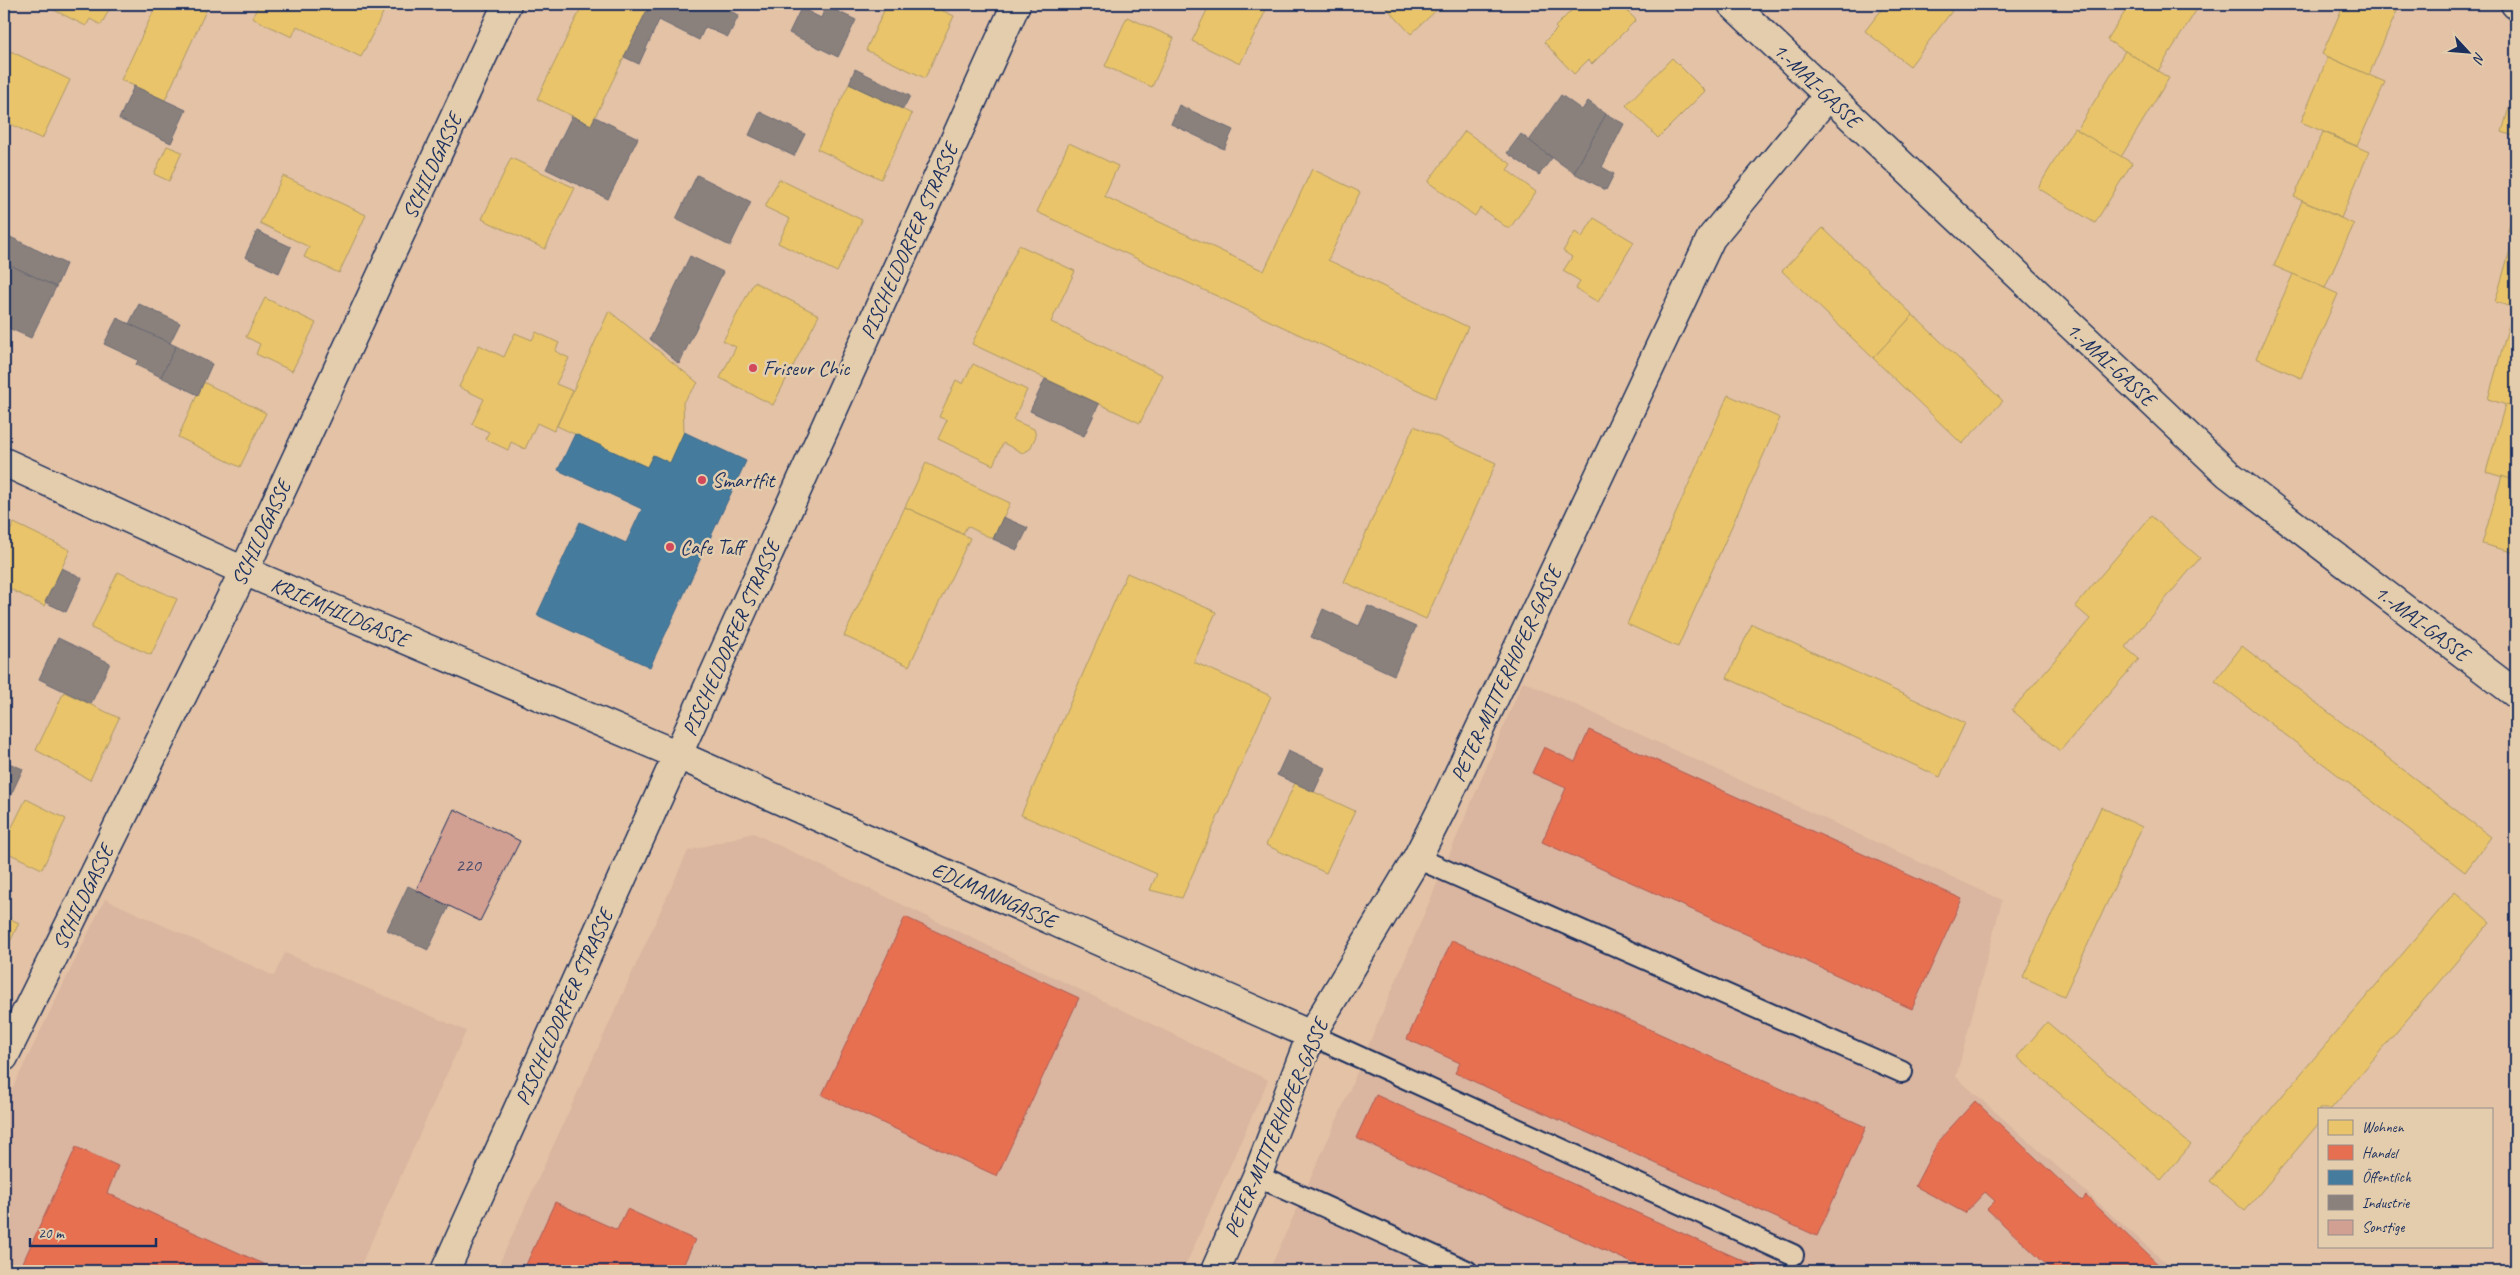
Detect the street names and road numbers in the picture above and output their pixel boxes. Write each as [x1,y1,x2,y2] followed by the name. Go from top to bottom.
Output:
[1768,37,1868,135] street label: 1.-MAI-GASSE
[396,107,469,223] street label: SCHILDGASSE
[854,137,965,343] street label: PISCHELDORFER STRASSE
[2061,316,2163,413] street label: 1.-MAI-GASSE
[225,474,298,590] street label: SCHILDGASSE
[676,534,787,740] street label: PISCHELDORFER STRASSE
[1445,560,1568,786] street label: PETER-MITTERHOFER-GASSE
[267,571,415,654] street label: KRIEMHILDGASSE
[2369,579,2477,669] street label: 1.-MAI-GASSE
[46,838,121,954] street label: SCHILDGASSE
[928,856,1063,935] street label: EDLMANNGASSE
[509,903,620,1109] street label: PISCHELDORFER STRASSE
[1218,1013,1335,1241] street label: PETER-MITTERHOFER-GASSE

